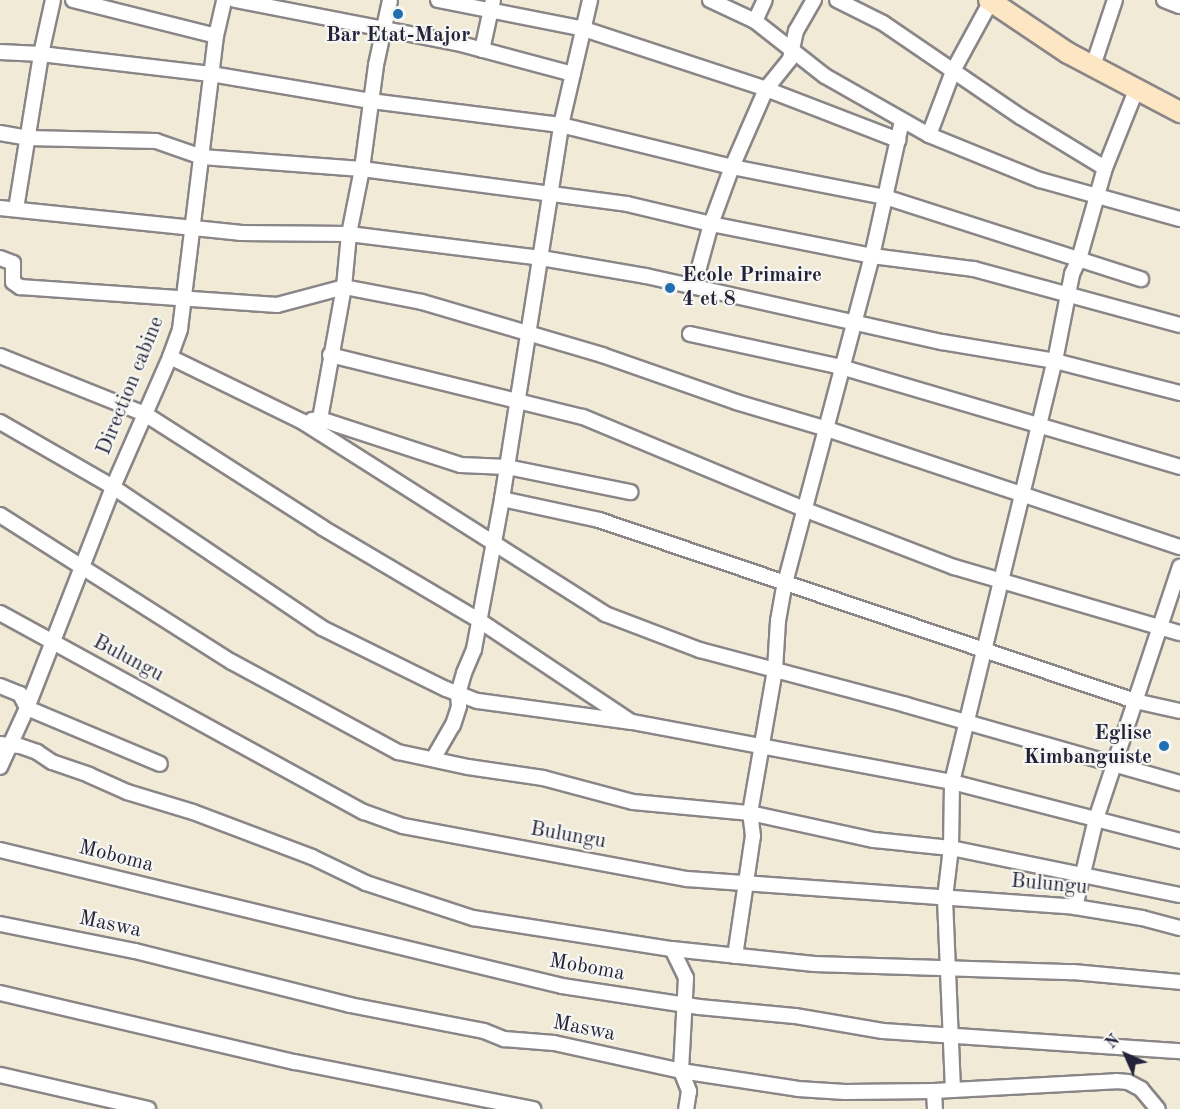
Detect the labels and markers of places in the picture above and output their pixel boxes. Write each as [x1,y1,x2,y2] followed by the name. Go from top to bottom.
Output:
[391,7,405,21] marker: Bar Etat-Major
[326,23,470,49] place label: Bar Etat-Major
[682,263,822,313] place label: Ecole Primaire 4 et 8
[663,281,677,295] marker: Ecole Primaire 4 et 8
[1023,721,1152,771] place label: Eglise Kimbanguiste
[1157,739,1171,753] marker: Eglise Kimbanguiste

